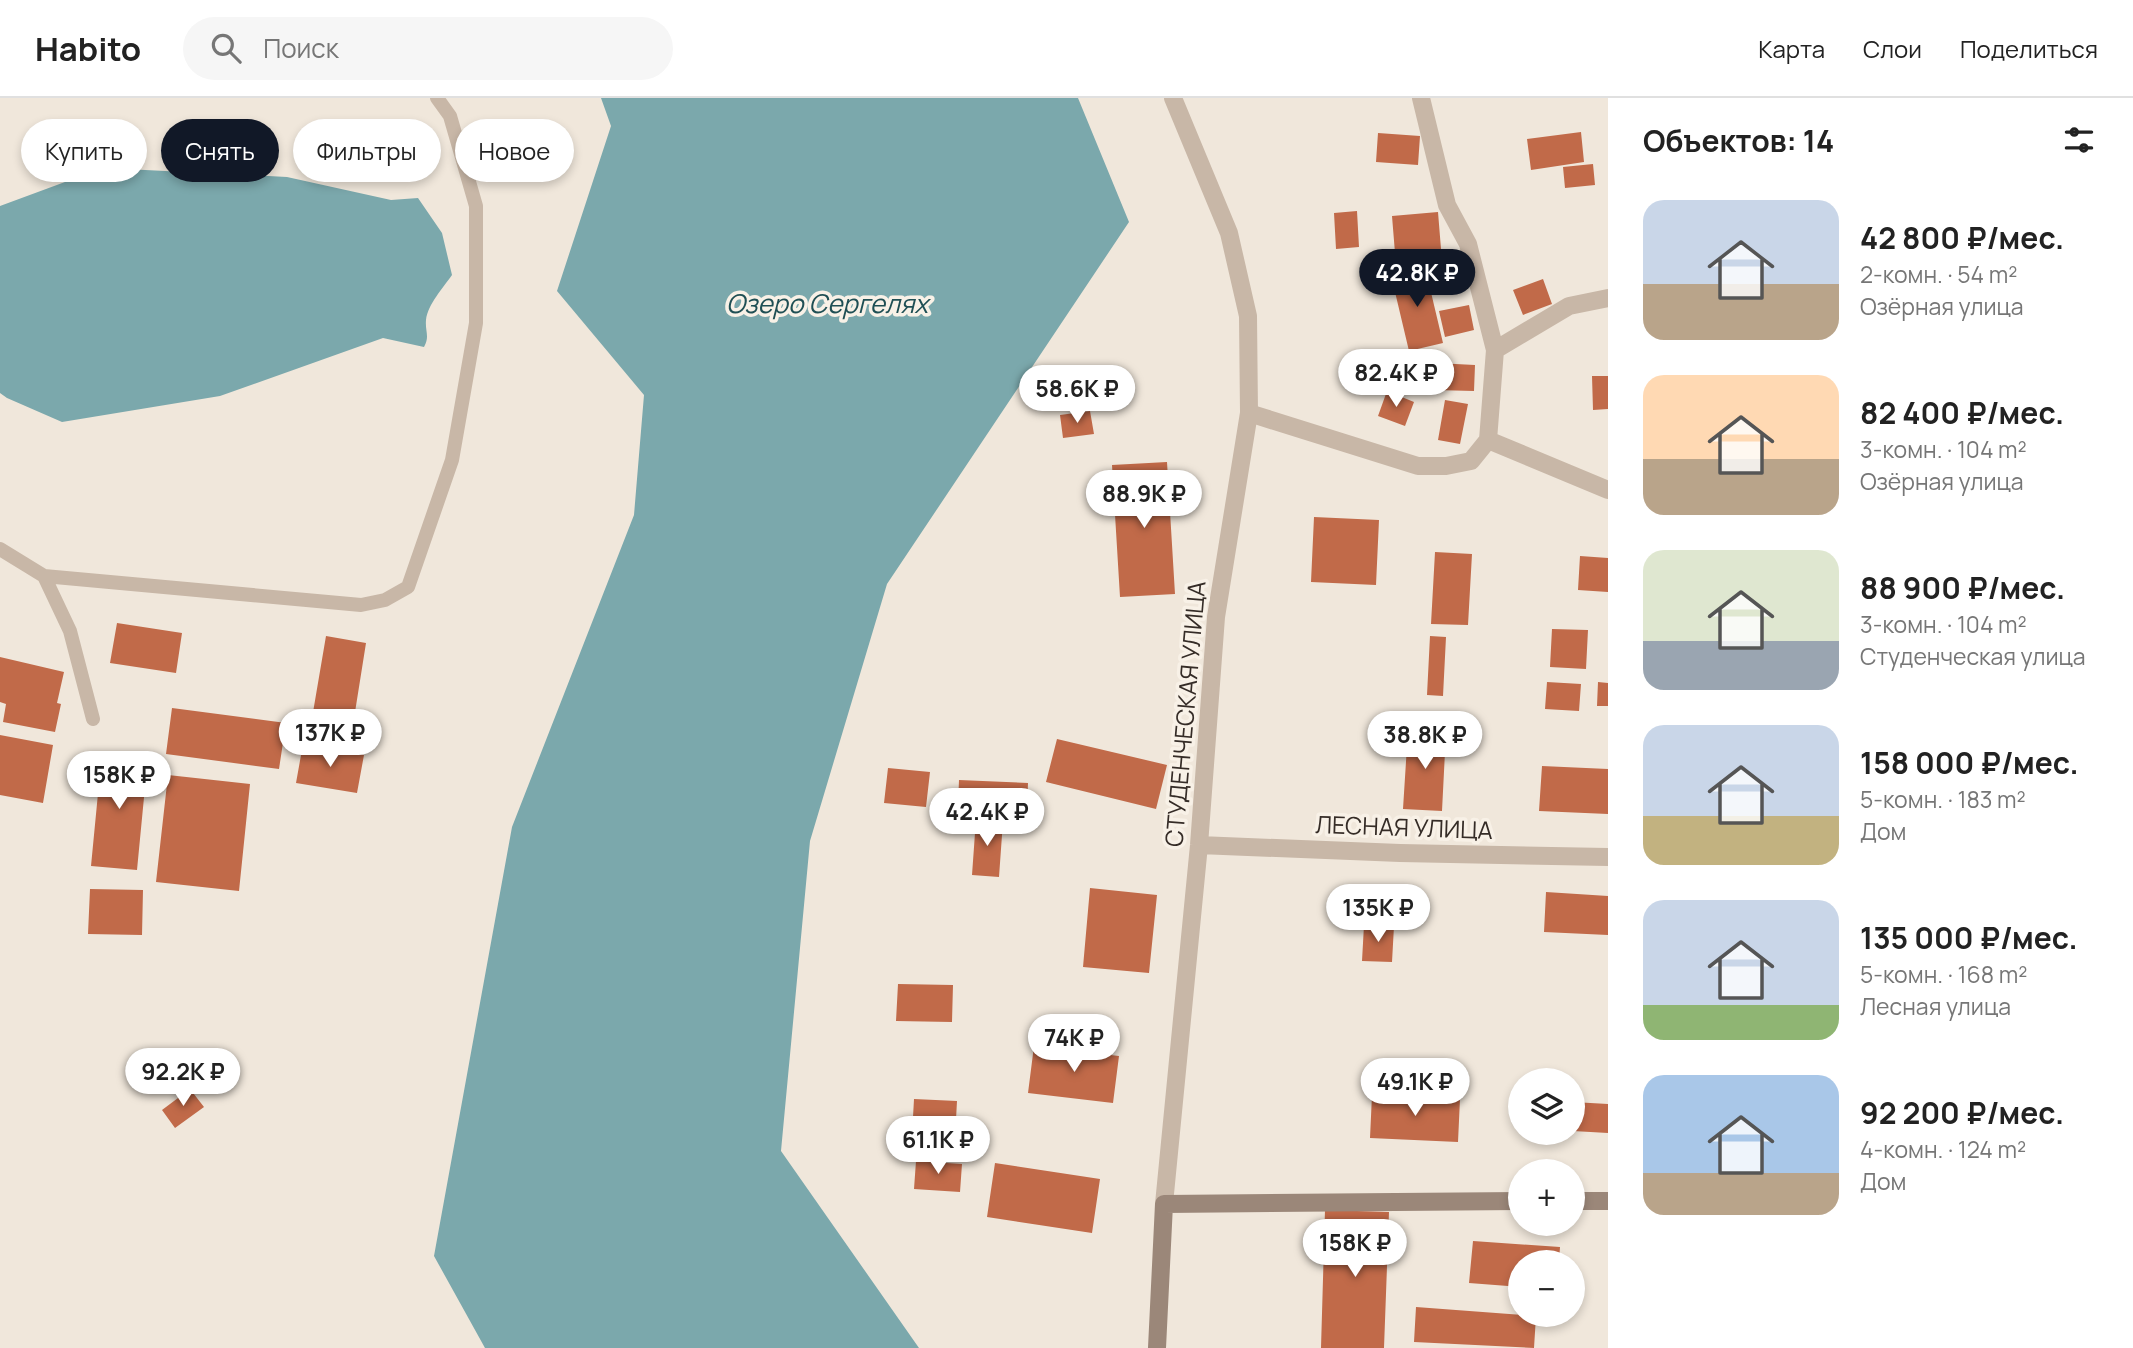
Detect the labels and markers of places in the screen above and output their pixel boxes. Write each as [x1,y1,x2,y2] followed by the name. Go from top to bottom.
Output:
[1352,250,1482,309] pin: 42.8K ₽
[1331,350,1461,409] pin: 82.4K ₽
[1012,366,1142,425] pin: 58.6K ₽
[1079,470,1209,530] pin: 88.9K ₽
[273,710,387,769] pin: 137K ₽
[1360,712,1490,771] pin: 38.8K ₽
[62,752,176,811] pin: 158K ₽
[922,788,1052,848] pin: 42.4K ₽
[1321,884,1435,944] pin: 135K ₽
[1025,1014,1123,1074] pin: 74K ₽
[118,1048,248,1108] pin: 92.2K ₽
[1350,1058,1480,1118] pin: 49.1K ₽
[873,1116,1003,1176] pin: 61.1K ₽
[1298,1220,1412,1279] pin: 158K ₽

